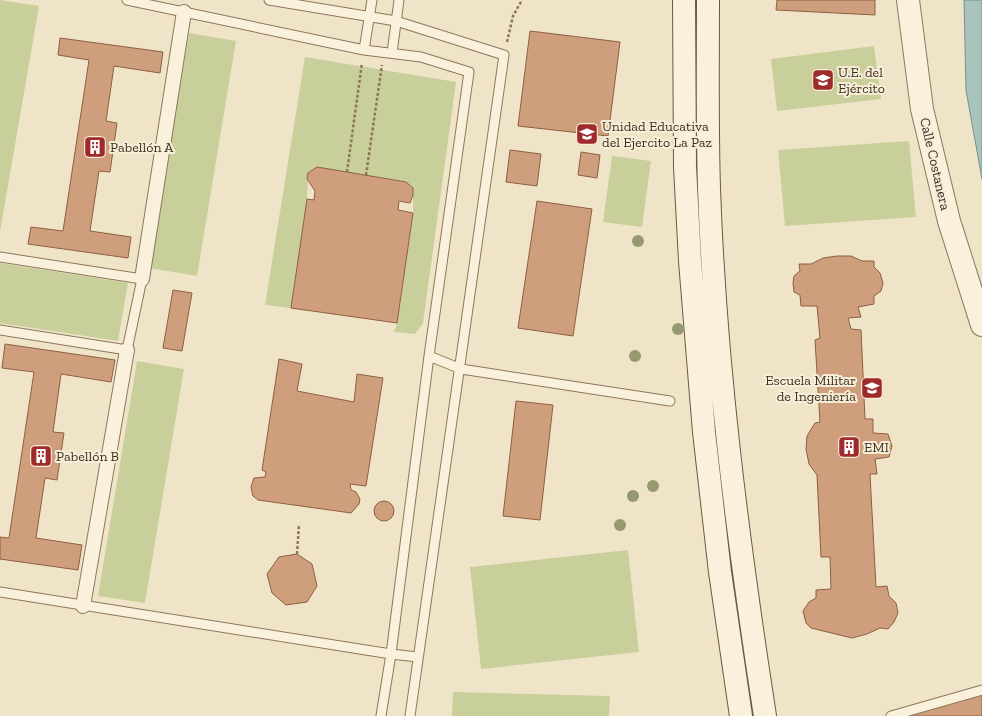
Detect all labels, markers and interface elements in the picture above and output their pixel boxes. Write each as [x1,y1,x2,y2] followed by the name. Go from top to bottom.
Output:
[838,64,885,97] place label: U.E. del Ejército
[810,67,836,93] school or university icon: U.E. del Ejército
[916,116,954,212] street label: Calle Costanera
[602,118,713,151] place label: Unidad Educativa del Ejercito La Paz
[574,121,600,147] school or university icon: Unidad Educativa del Ejercito La Paz
[82,134,108,160] building icon: Pabellón A
[110,139,174,156] place label: Pabellón A
[765,372,856,405] place label: Escuela Militar de Ingeniería
[859,375,885,401] school or university icon: Escuela Militar de Ingeniería
[836,434,862,460] building icon: EMI
[864,439,889,456] place label: EMI
[28,443,54,469] building icon: Pabellón B
[56,448,119,465] place label: Pabellón B

